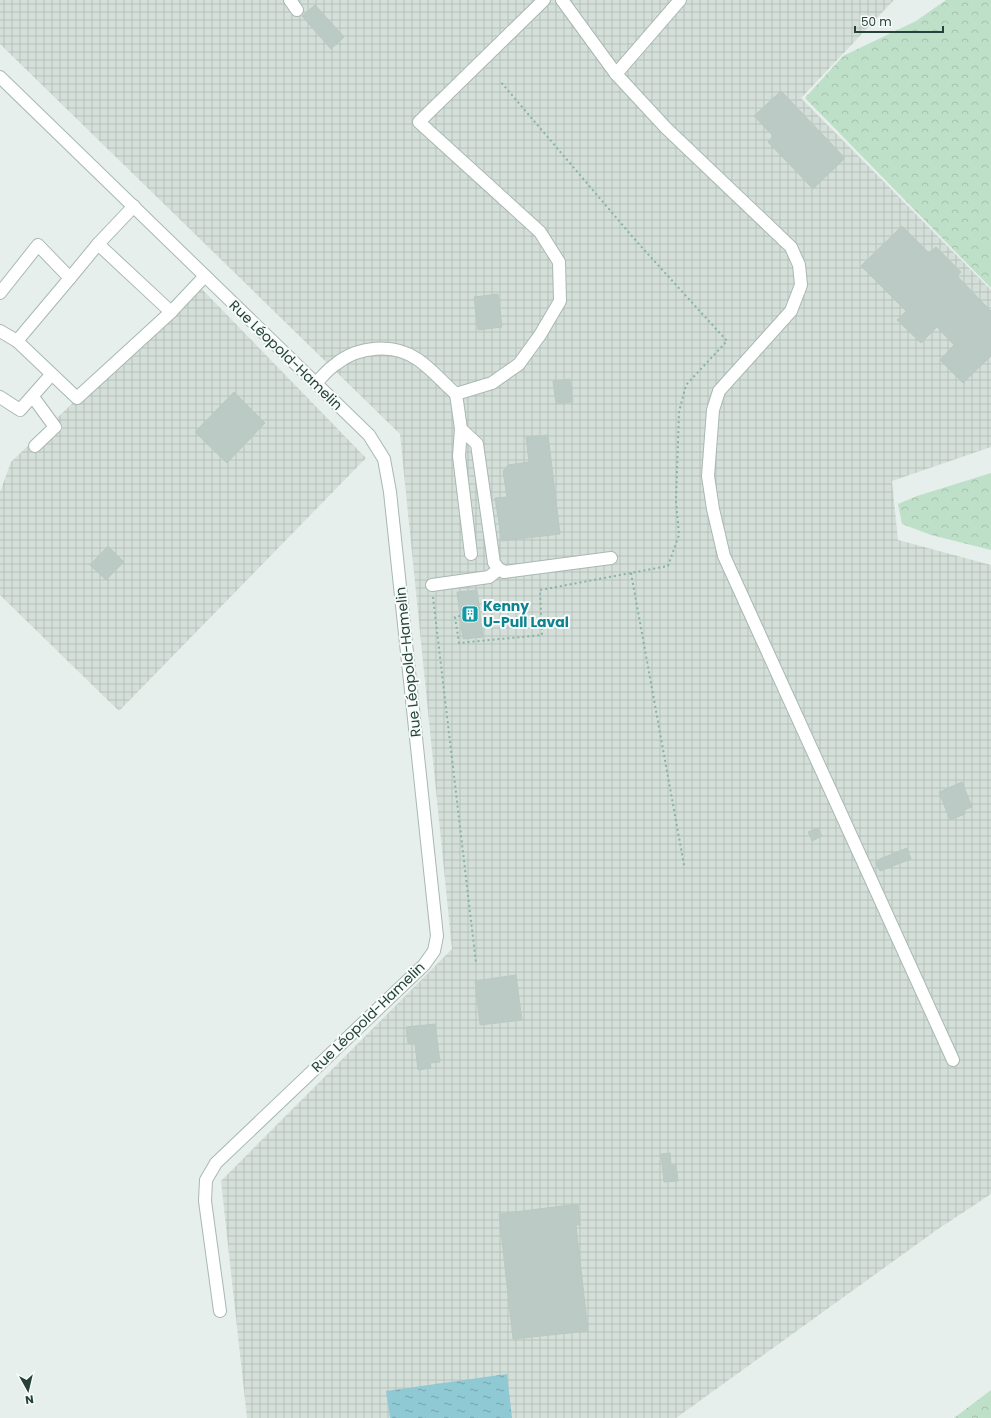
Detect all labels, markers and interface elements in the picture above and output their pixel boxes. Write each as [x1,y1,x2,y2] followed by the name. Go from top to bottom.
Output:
[855,8,943,34] scale bar
[861,13,892,30] text: 50 m
[225,295,347,415] street label: Rue Léopold-Hamelin
[390,586,426,738] street label: Rue Léopold-Hamelin
[483,596,569,632] place label: Kenny U-Pull Laval
[460,604,480,624] building icon: Kenny U-Pull Laval
[307,957,429,1077] street label: Rue Léopold-Hamelin
[8,1370,48,1410] north arrow
[24,1391,35,1408] text: N

